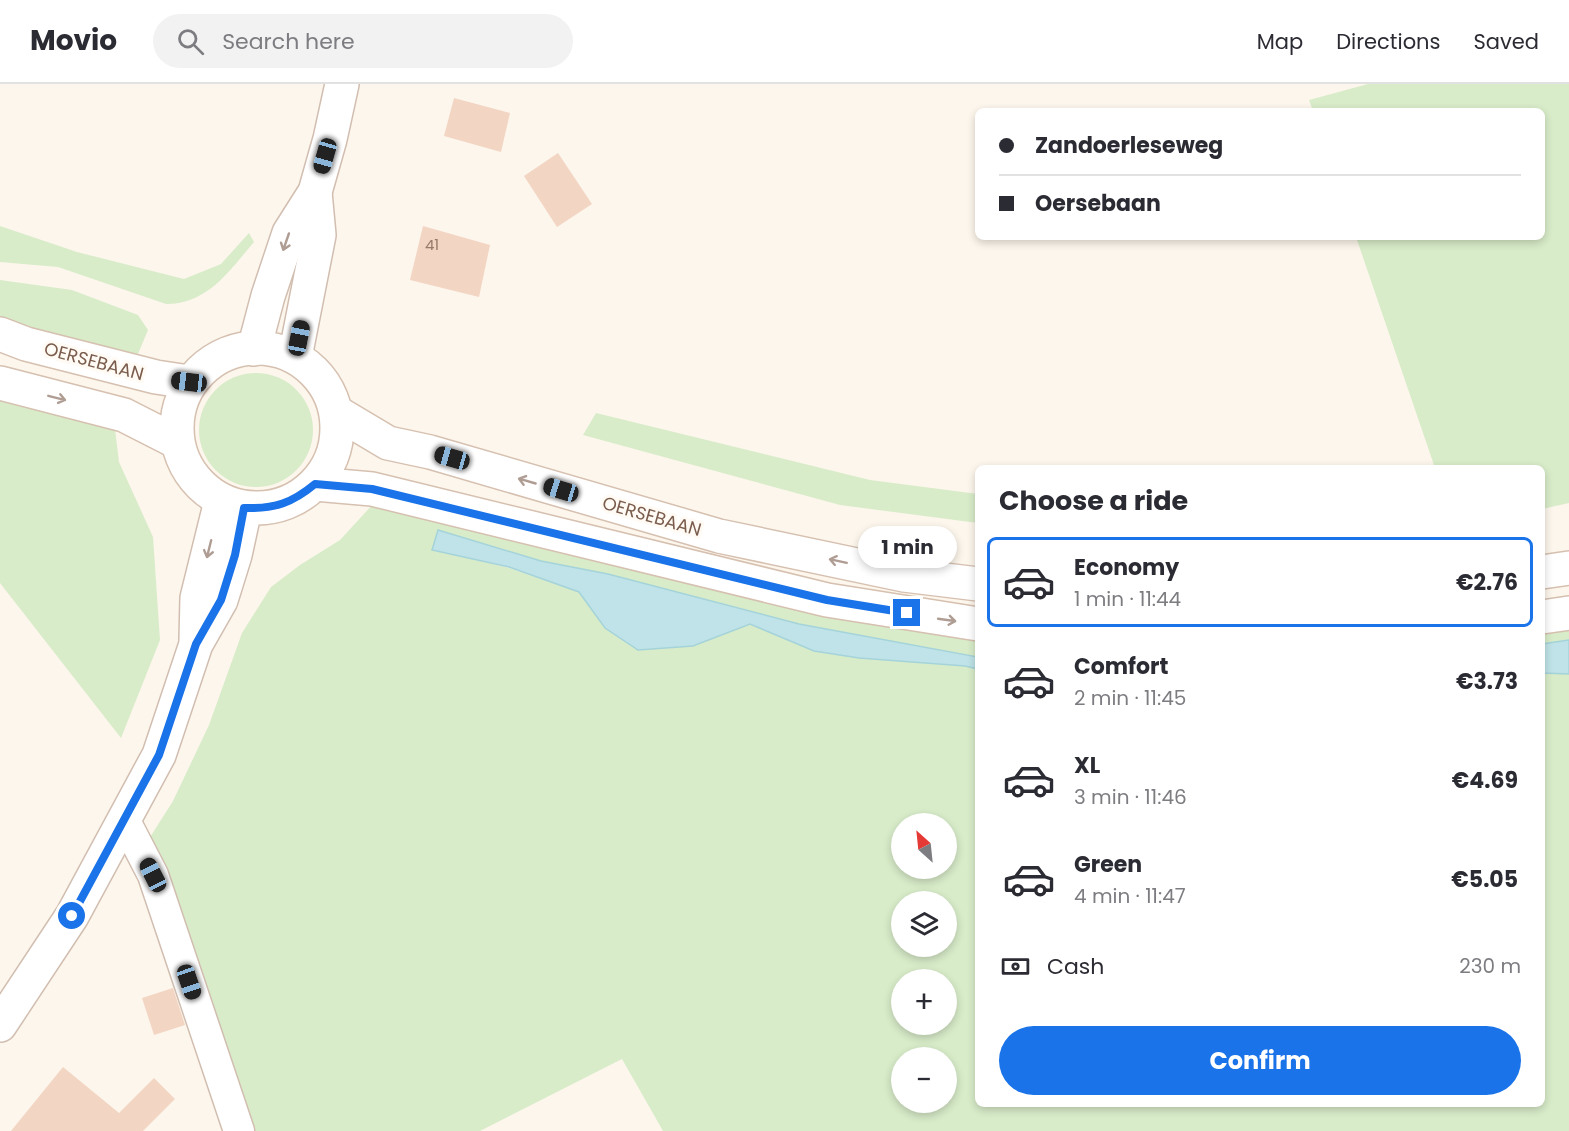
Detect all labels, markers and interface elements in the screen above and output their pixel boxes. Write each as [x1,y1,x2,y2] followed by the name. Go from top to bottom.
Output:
[153,14,573,68] search box
[30,21,117,60] text: Movio
[174,25,207,58] icon: search
[222,26,355,57] text: Search here
[1257,27,1303,56] text: Map
[1336,27,1440,56] text: Directions
[1473,27,1539,56] text: Saved
[1035,130,1223,161] text: Zandoerleseweg
[311,136,339,176] car
[1035,188,1161,219] text: Oersebaan
[280,232,291,251] one-way arrow
[425,234,439,255] house number: 41
[287,319,311,357] car
[41,336,147,386] street label: OERSEBAAN
[170,371,208,393] car
[47,392,66,404] one-way arrow
[432,444,472,472] car
[518,475,537,486] one-way arrow
[541,476,581,504] car
[999,482,1188,519] text: Choose a ride
[599,490,705,542] street label: OERSEBAAN
[858,526,956,568] callout: 1 min
[881,533,934,561] text: 1 min
[202,539,214,558] one-way arrow
[1074,552,1179,583] text: Economy
[828,555,848,566] one-way arrow
[1002,555,1056,609] icon: car
[1456,567,1518,598] text: €2.76
[1074,585,1181,613] text: 1 min · 11:44
[893,599,920,626] route end
[936,614,956,625] one-way arrow
[1074,651,1168,682] text: Comfort
[1002,654,1056,708] icon: car
[1456,666,1518,697] text: €3.73
[1074,684,1186,712] text: 2 min · 11:45
[1074,750,1100,781] text: XL
[1002,753,1056,807] icon: car
[1452,765,1518,796] text: €4.69
[1074,783,1187,811] text: 3 min · 11:46
[891,813,957,879] north arrow
[891,813,957,1113] map controls
[1074,849,1142,880] text: Green
[1002,852,1056,906] icon: car
[137,855,169,895] car
[1451,864,1518,895] text: €5.05
[1074,882,1186,910] text: 4 min · 11:47
[891,891,957,957] button: layers
[58,902,85,929] route start
[999,950,1032,983] icon: cash
[1047,951,1104,982] text: Cash
[1459,952,1521,980] text: 230 m
[175,962,203,1002] car
[891,969,957,1035] button: +
[999,1026,1521,1095] button: Confirm
[891,1047,957,1113] button: −

